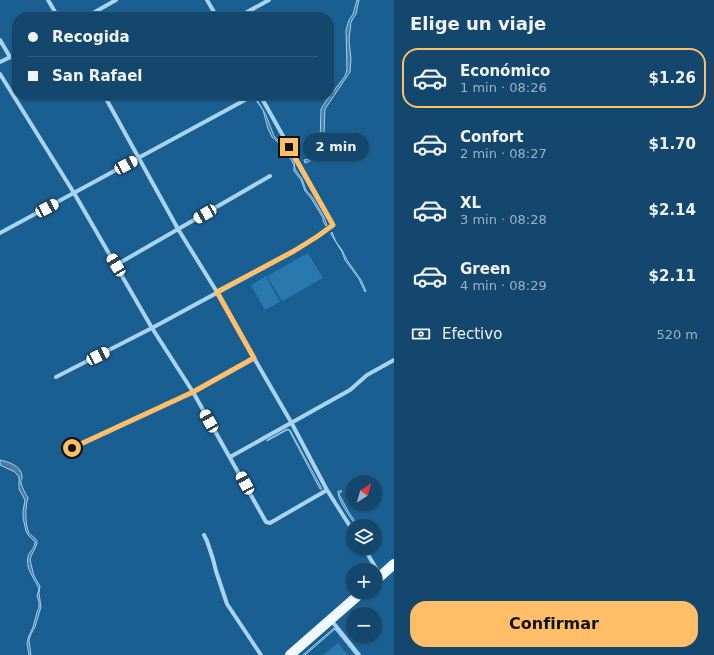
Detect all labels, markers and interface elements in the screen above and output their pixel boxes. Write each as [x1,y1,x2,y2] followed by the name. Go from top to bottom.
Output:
[410,13,546,34] text: Elige un viaje
[52,28,130,46] text: Recogida
[412,60,448,96] icon: car
[460,62,550,80] text: Económico
[52,67,142,85] text: San Rafael
[649,69,696,87] text: $1.26
[460,80,547,95] text: 1 min · 08:26
[412,126,448,162] icon: car
[460,128,523,146] text: Confort
[303,133,369,161] callout: 2 min
[649,135,696,153] text: $1.70
[280,138,298,156] route end
[316,139,356,154] text: 2 min
[460,146,547,161] text: 2 min · 08:27
[113,154,139,176] car
[412,192,448,228] icon: car
[460,194,481,212] text: XL
[34,197,60,219] car
[649,201,696,219] text: $2.14
[192,203,218,225] car
[460,212,547,227] text: 3 min · 08:28
[105,252,127,278] car
[412,258,448,294] icon: car
[460,260,511,278] text: Green
[649,267,696,285] text: $2.11
[460,278,547,293] text: 4 min · 08:29
[410,323,432,345] icon: cash
[442,325,502,343] text: Efectivo
[656,327,698,342] text: 520 m
[85,345,111,367] car
[198,408,220,434] car
[63,439,81,457] route start
[234,470,256,496] car
[346,475,382,511] north arrow
[346,475,382,643] map controls
[346,519,382,555] button: layers
[346,563,382,599] button: +
[410,601,698,647] button: Confirmar
[346,607,382,643] button: −

